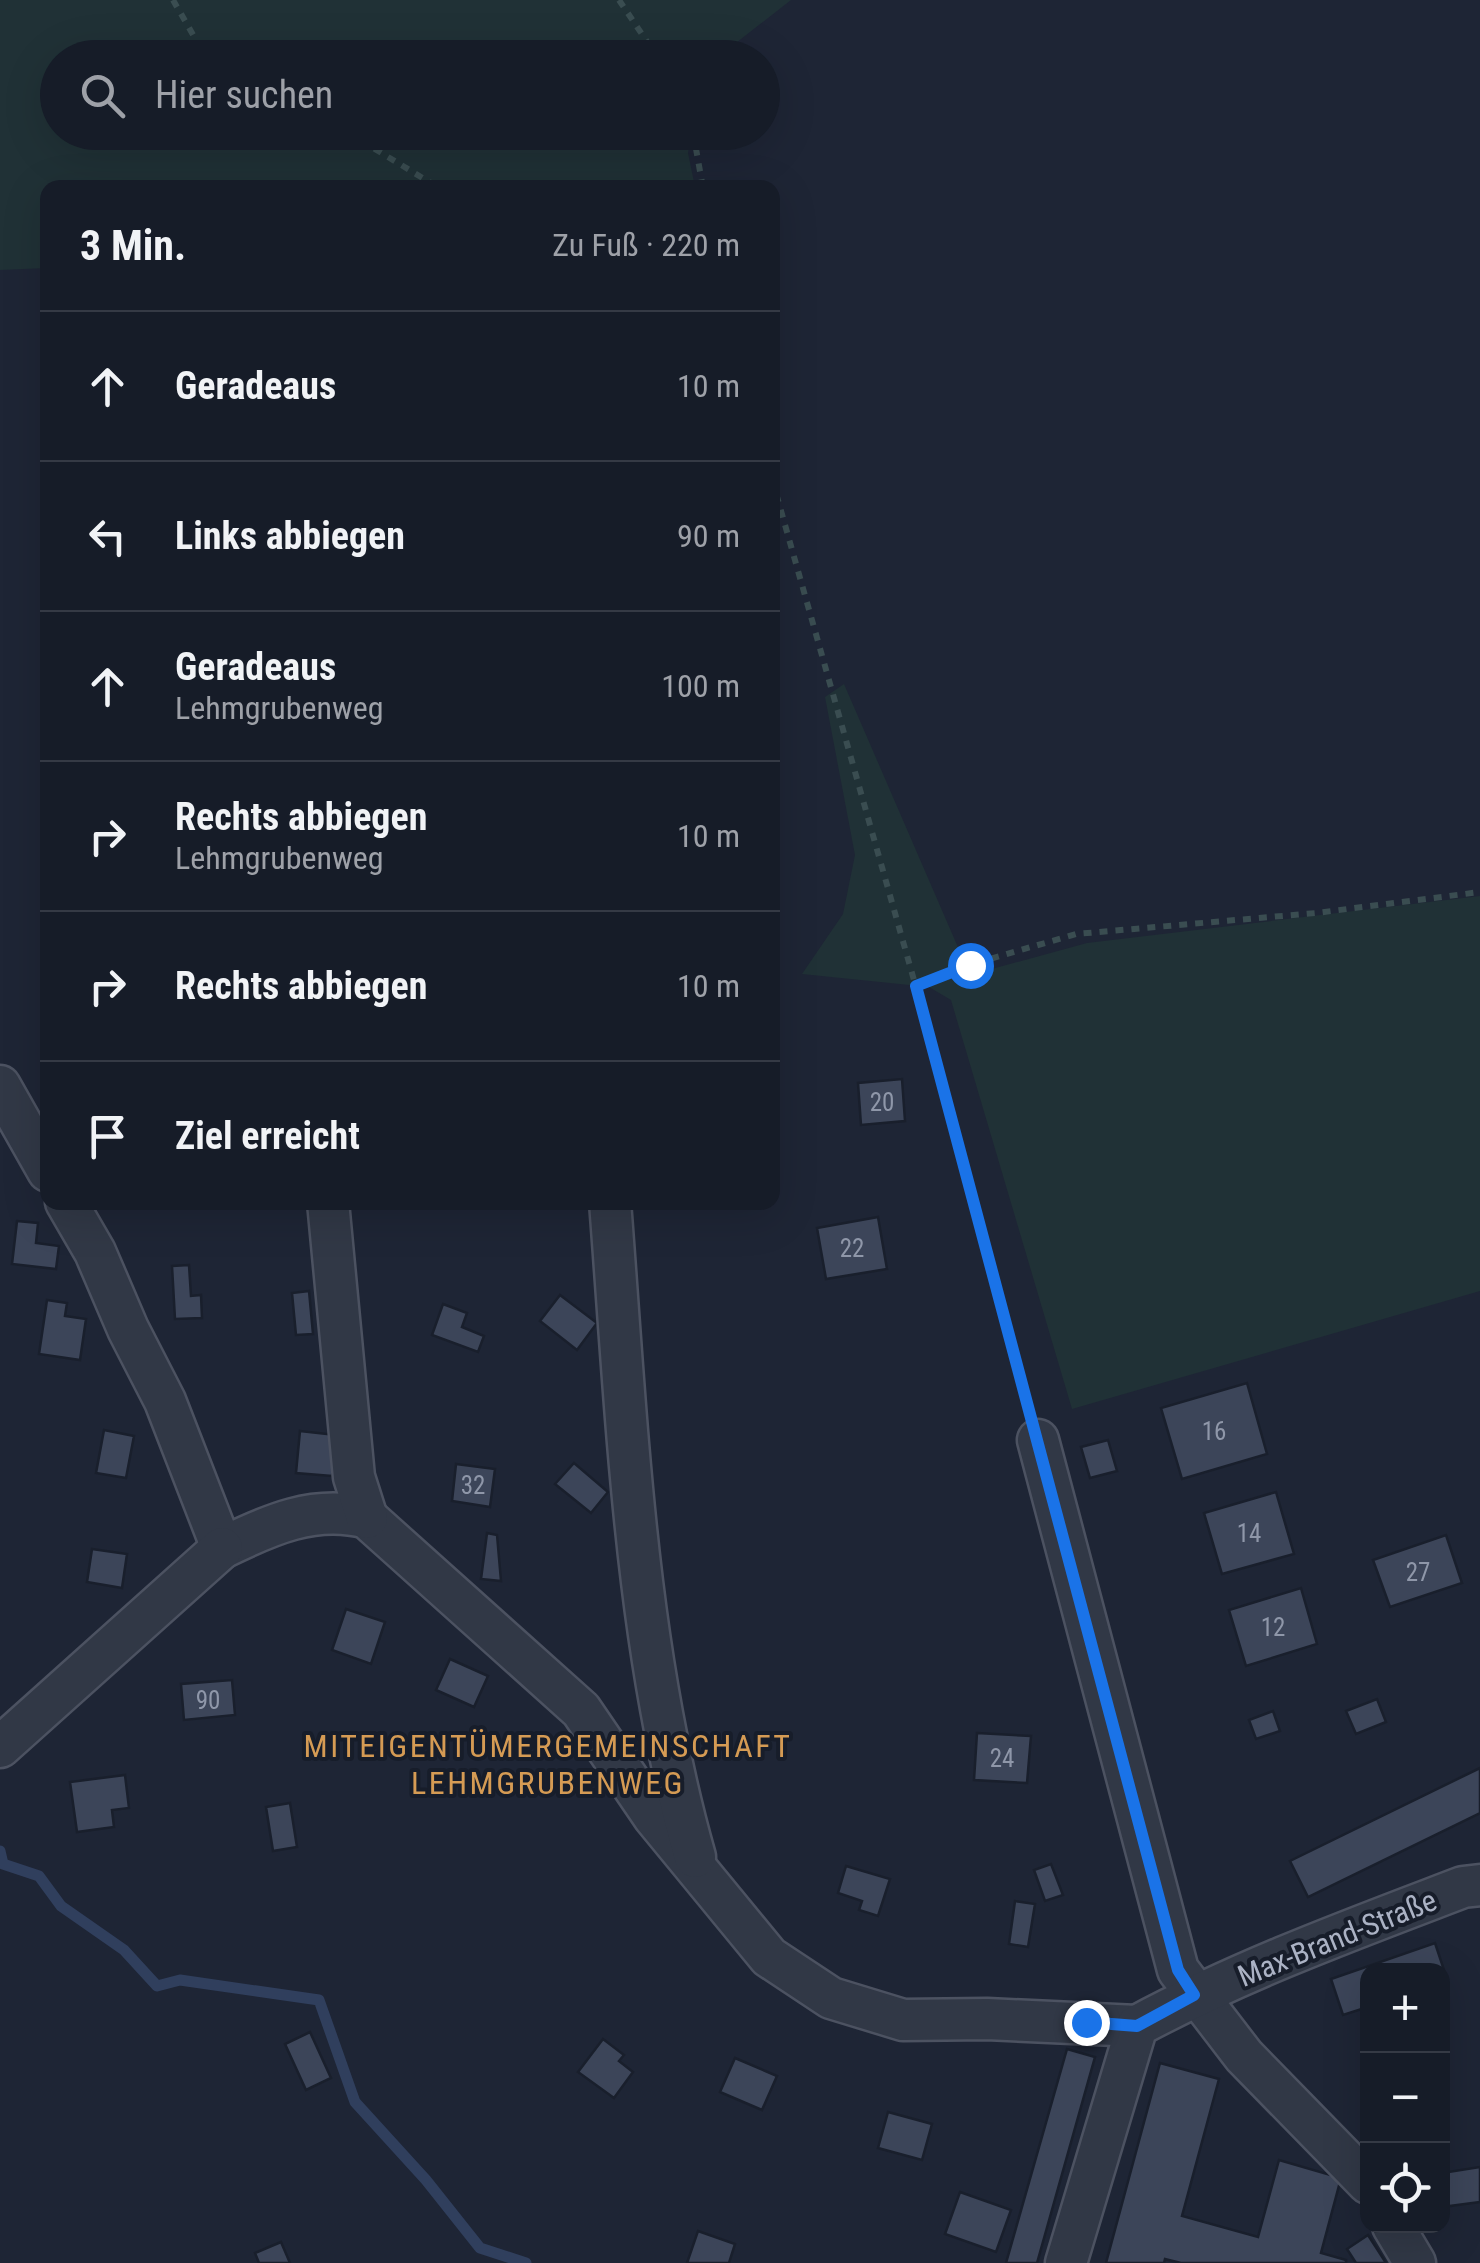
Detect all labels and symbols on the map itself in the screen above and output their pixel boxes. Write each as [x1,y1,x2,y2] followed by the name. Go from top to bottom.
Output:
[948,943,994,989] route start
[870,1088,894,1117] house number: 20
[840,1234,864,1263] house number: 22
[1202,1417,1226,1446] house number: 16
[461,1471,485,1500] house number: 32
[1237,1519,1261,1548] house number: 14
[1406,1558,1430,1587] house number: 27
[1261,1613,1285,1642] house number: 12
[196,1686,220,1715] house number: 90
[303,1727,793,1802] district label: MITEIGENTÜMERGEMEINSCHAFT LEHMGRUBENWEG
[990,1744,1014,1773] house number: 24
[1233,1882,1441,1994] street label: Max-Brand-Straße
[1064,2000,1110,2046] route end

